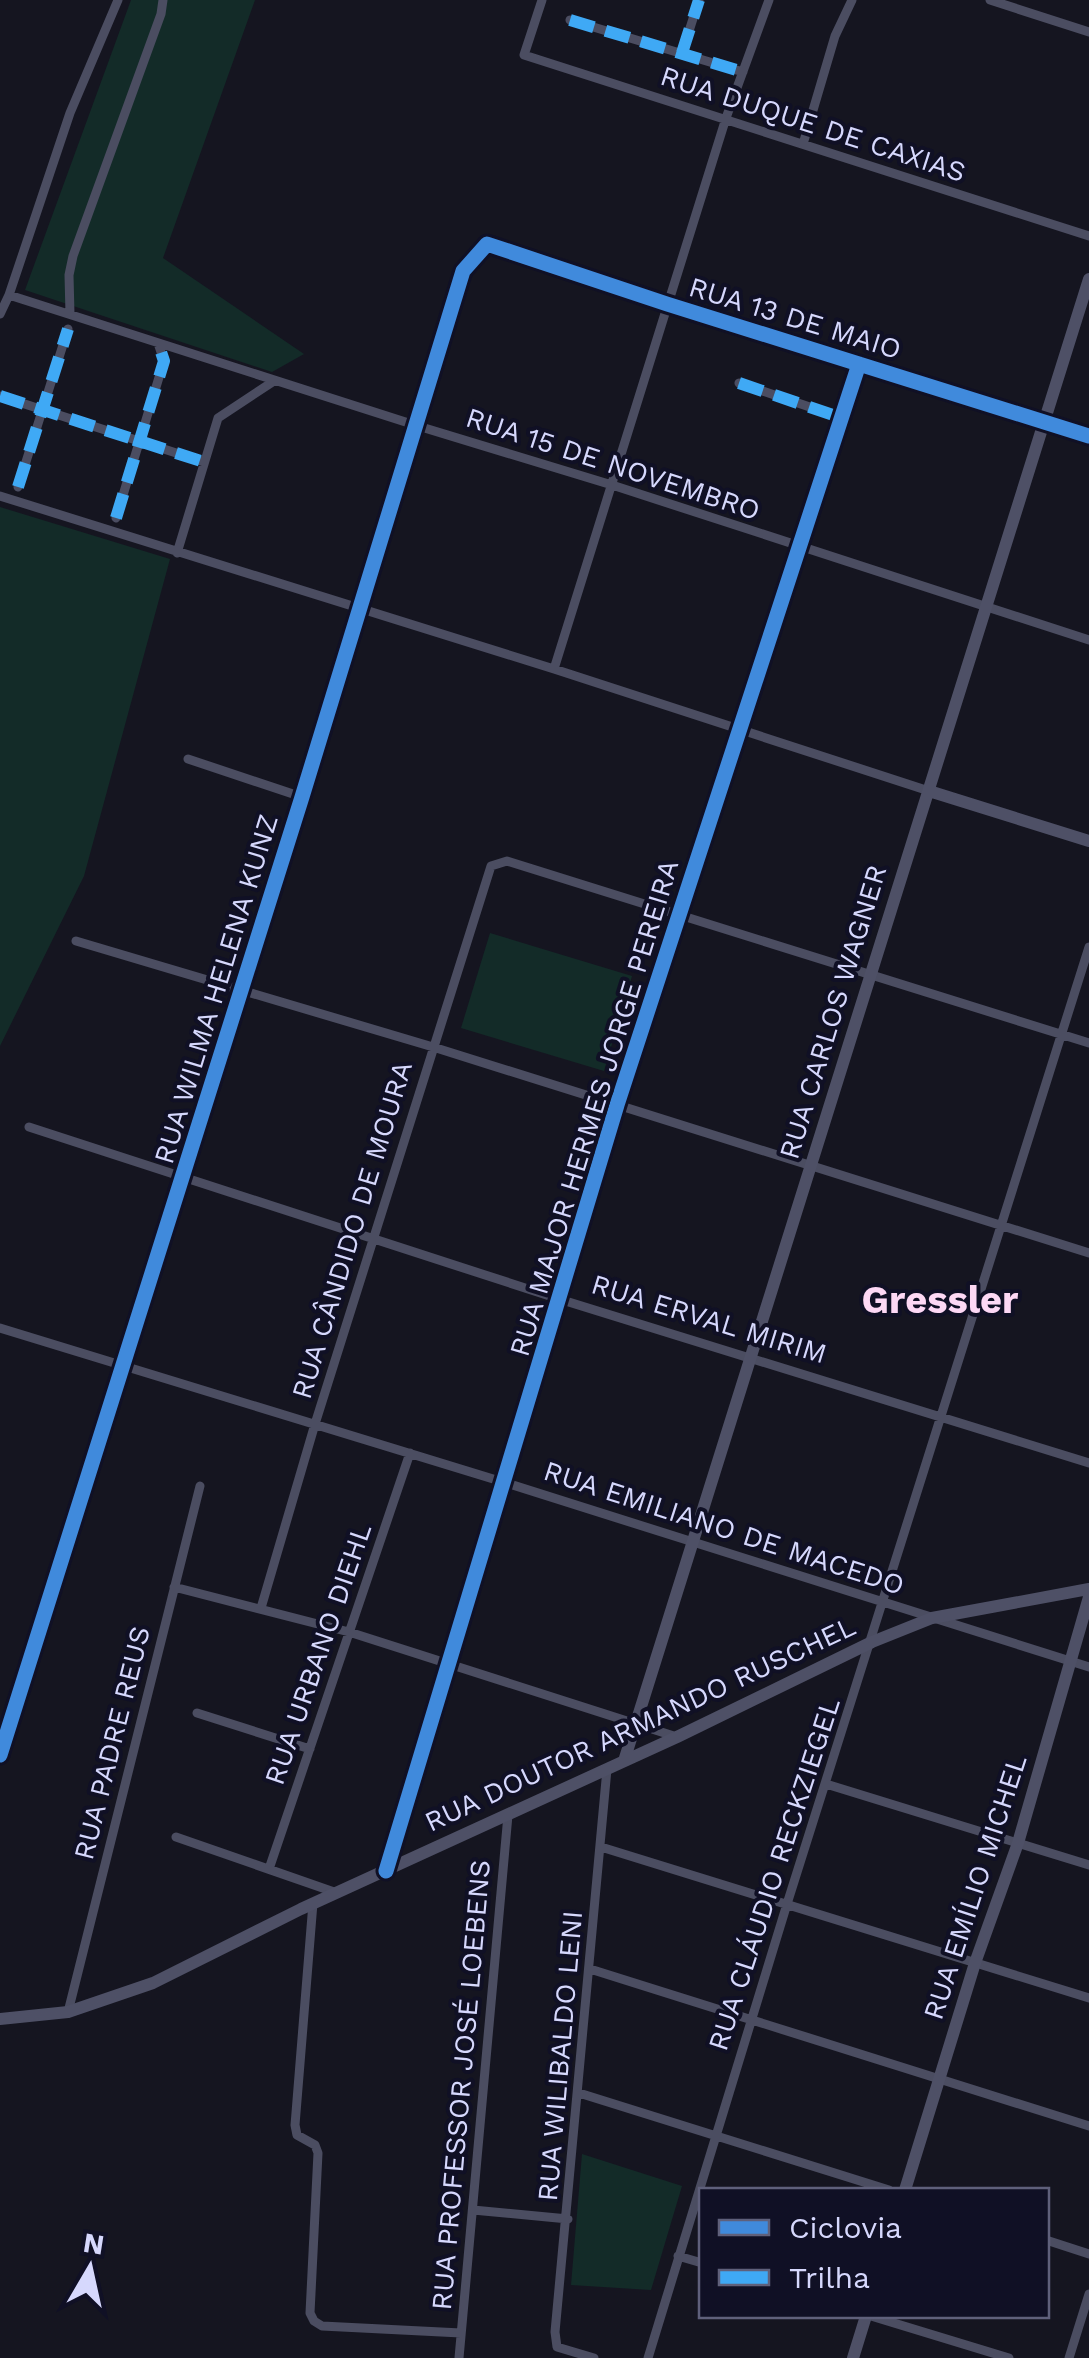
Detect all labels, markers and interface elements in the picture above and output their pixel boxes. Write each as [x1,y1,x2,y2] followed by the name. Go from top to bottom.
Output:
[656,59,970,189] street label: RUA DUQUE DE CAXIAS
[685,270,905,366] street label: RUA 13 DE MAIO
[462,401,764,527] street label: RUA 15 DE NOVEMBRO
[147,810,285,1168] street label: RUA WILMA HELENA KUNZ
[503,856,685,1360] street label: RUA MAJOR HERMES JORGE PEREIRA
[773,861,893,1163] street label: RUA CARLOS WAGNER
[285,1057,419,1403] street label: RUA CÂNDIDO DE MOURA
[587,1268,831,1370] street label: RUA ERVAL MIRIM
[862,1278,1019,1322] district label: Gressler
[540,1454,908,1602] street label: RUA EMILIANO DE MACEDO
[258,1519,378,1789] street label: RUA URBANO DIEHL
[419,1609,861,1839] street label: RUA DOUTOR ARMANDO RUSCHEL
[67,1623,157,1863] street label: RUA PADRE REUS
[701,1693,847,2055] street label: RUA CLÁUDIO RECKZIEGEL
[917,1750,1033,2024] street label: RUA EMÍLIO MICHEL
[425,1858,497,2312] street label: RUA PROFESSOR JOSÉ LOEBENS
[531,1909,589,2203] street label: RUA WILIBALDO LENI
[699,2188,1049,2318] legend
[789,2210,902,2245] text: Ciclovia
[40,2218,140,2318] north arrow
[81,2226,107,2262] text: N
[789,2260,870,2295] text: Trilha

